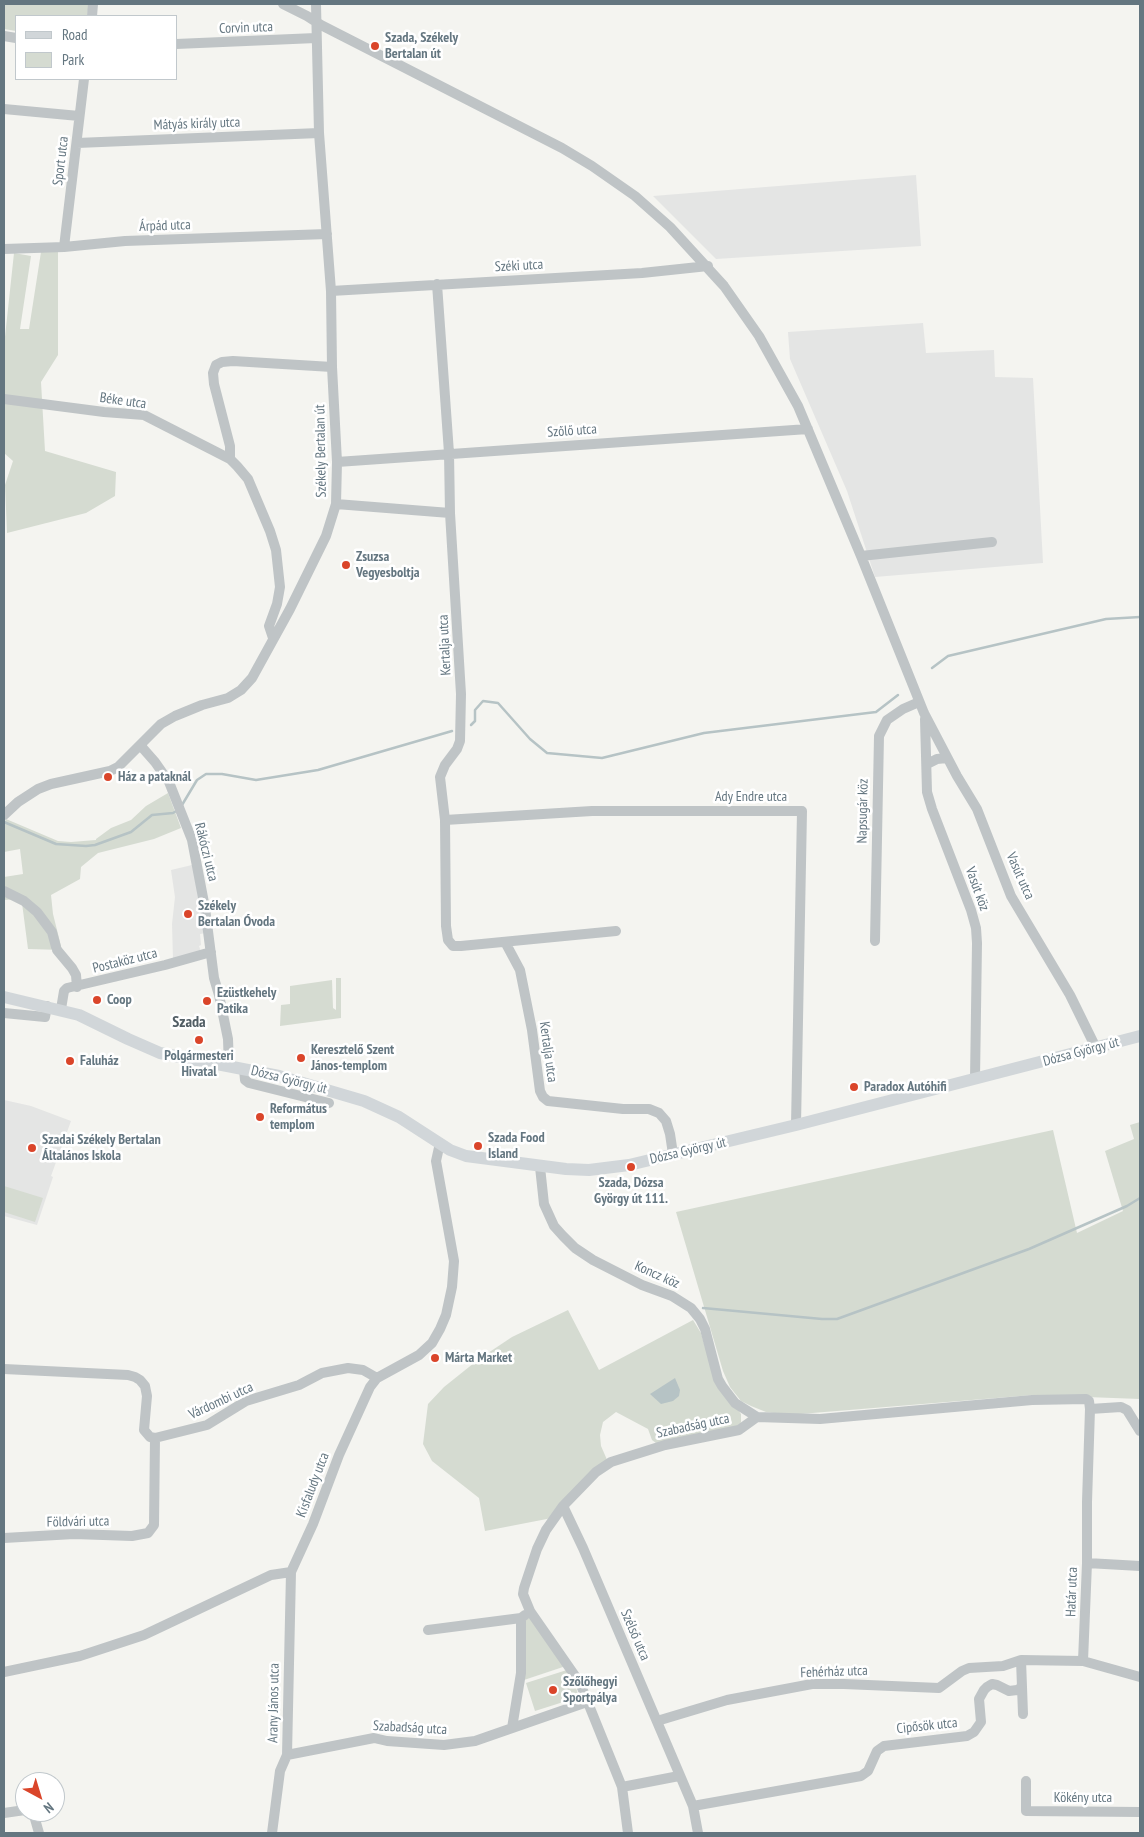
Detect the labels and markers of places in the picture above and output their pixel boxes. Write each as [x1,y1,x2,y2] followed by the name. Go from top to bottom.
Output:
[385,30,458,62] place label: Szada, Székely Bertalan út
[369,40,381,52] marker: Szada, Székely Bertalan út
[356,549,420,582] place label: Zsuzsa Vegyesboltja
[340,559,352,571] marker: Zsuzsa Vegyesboltja
[118,769,191,785] place label: Ház a pataknál
[102,771,114,783] marker: Ház a pataknál
[198,898,275,930] place label: Székely Bertalan Óvoda
[182,908,194,920] marker: Székely Bertalan Óvoda
[217,985,276,1018] place label: Ezüstkehely Patika
[107,992,132,1008] place label: Coop
[91,994,103,1006] marker: Coop
[201,995,213,1007] marker: Ezüstkehely Patika
[193,1034,205,1046] marker: Polgármesteri Hivatal
[311,1042,394,1074] place label: Keresztelő Szent János-templom
[164,1048,234,1080] place label: Polgármesteri Hivatal
[295,1052,307,1064] marker: Keresztelő Szent János-templom
[80,1053,119,1069] place label: Faluház
[64,1055,76,1067] marker: Faluház
[864,1079,947,1095] place label: Paradox Autóhifi
[848,1081,860,1093] marker: Paradox Autóhifi
[270,1101,327,1134] place label: Református templom
[254,1111,266,1123] marker: Református templom
[488,1130,545,1162] place label: Szada Food Island
[42,1132,161,1164] place label: Szadai Székely Bertalan Általános Iskola
[472,1140,484,1152] marker: Szada Food Island
[26,1142,38,1154] marker: Szadai Székely Bertalan Általános Iskola
[625,1161,637,1173] marker: Szada, Dózsa György út 111.
[594,1175,668,1208] place label: Szada, Dózsa György út 111.
[445,1350,512,1366] place label: Márta Market
[429,1352,441,1364] marker: Márta Market
[563,1674,618,1706] place label: Szőlőhegyi Sportpálya
[547,1684,559,1696] marker: Szőlőhegyi Sportpálya

